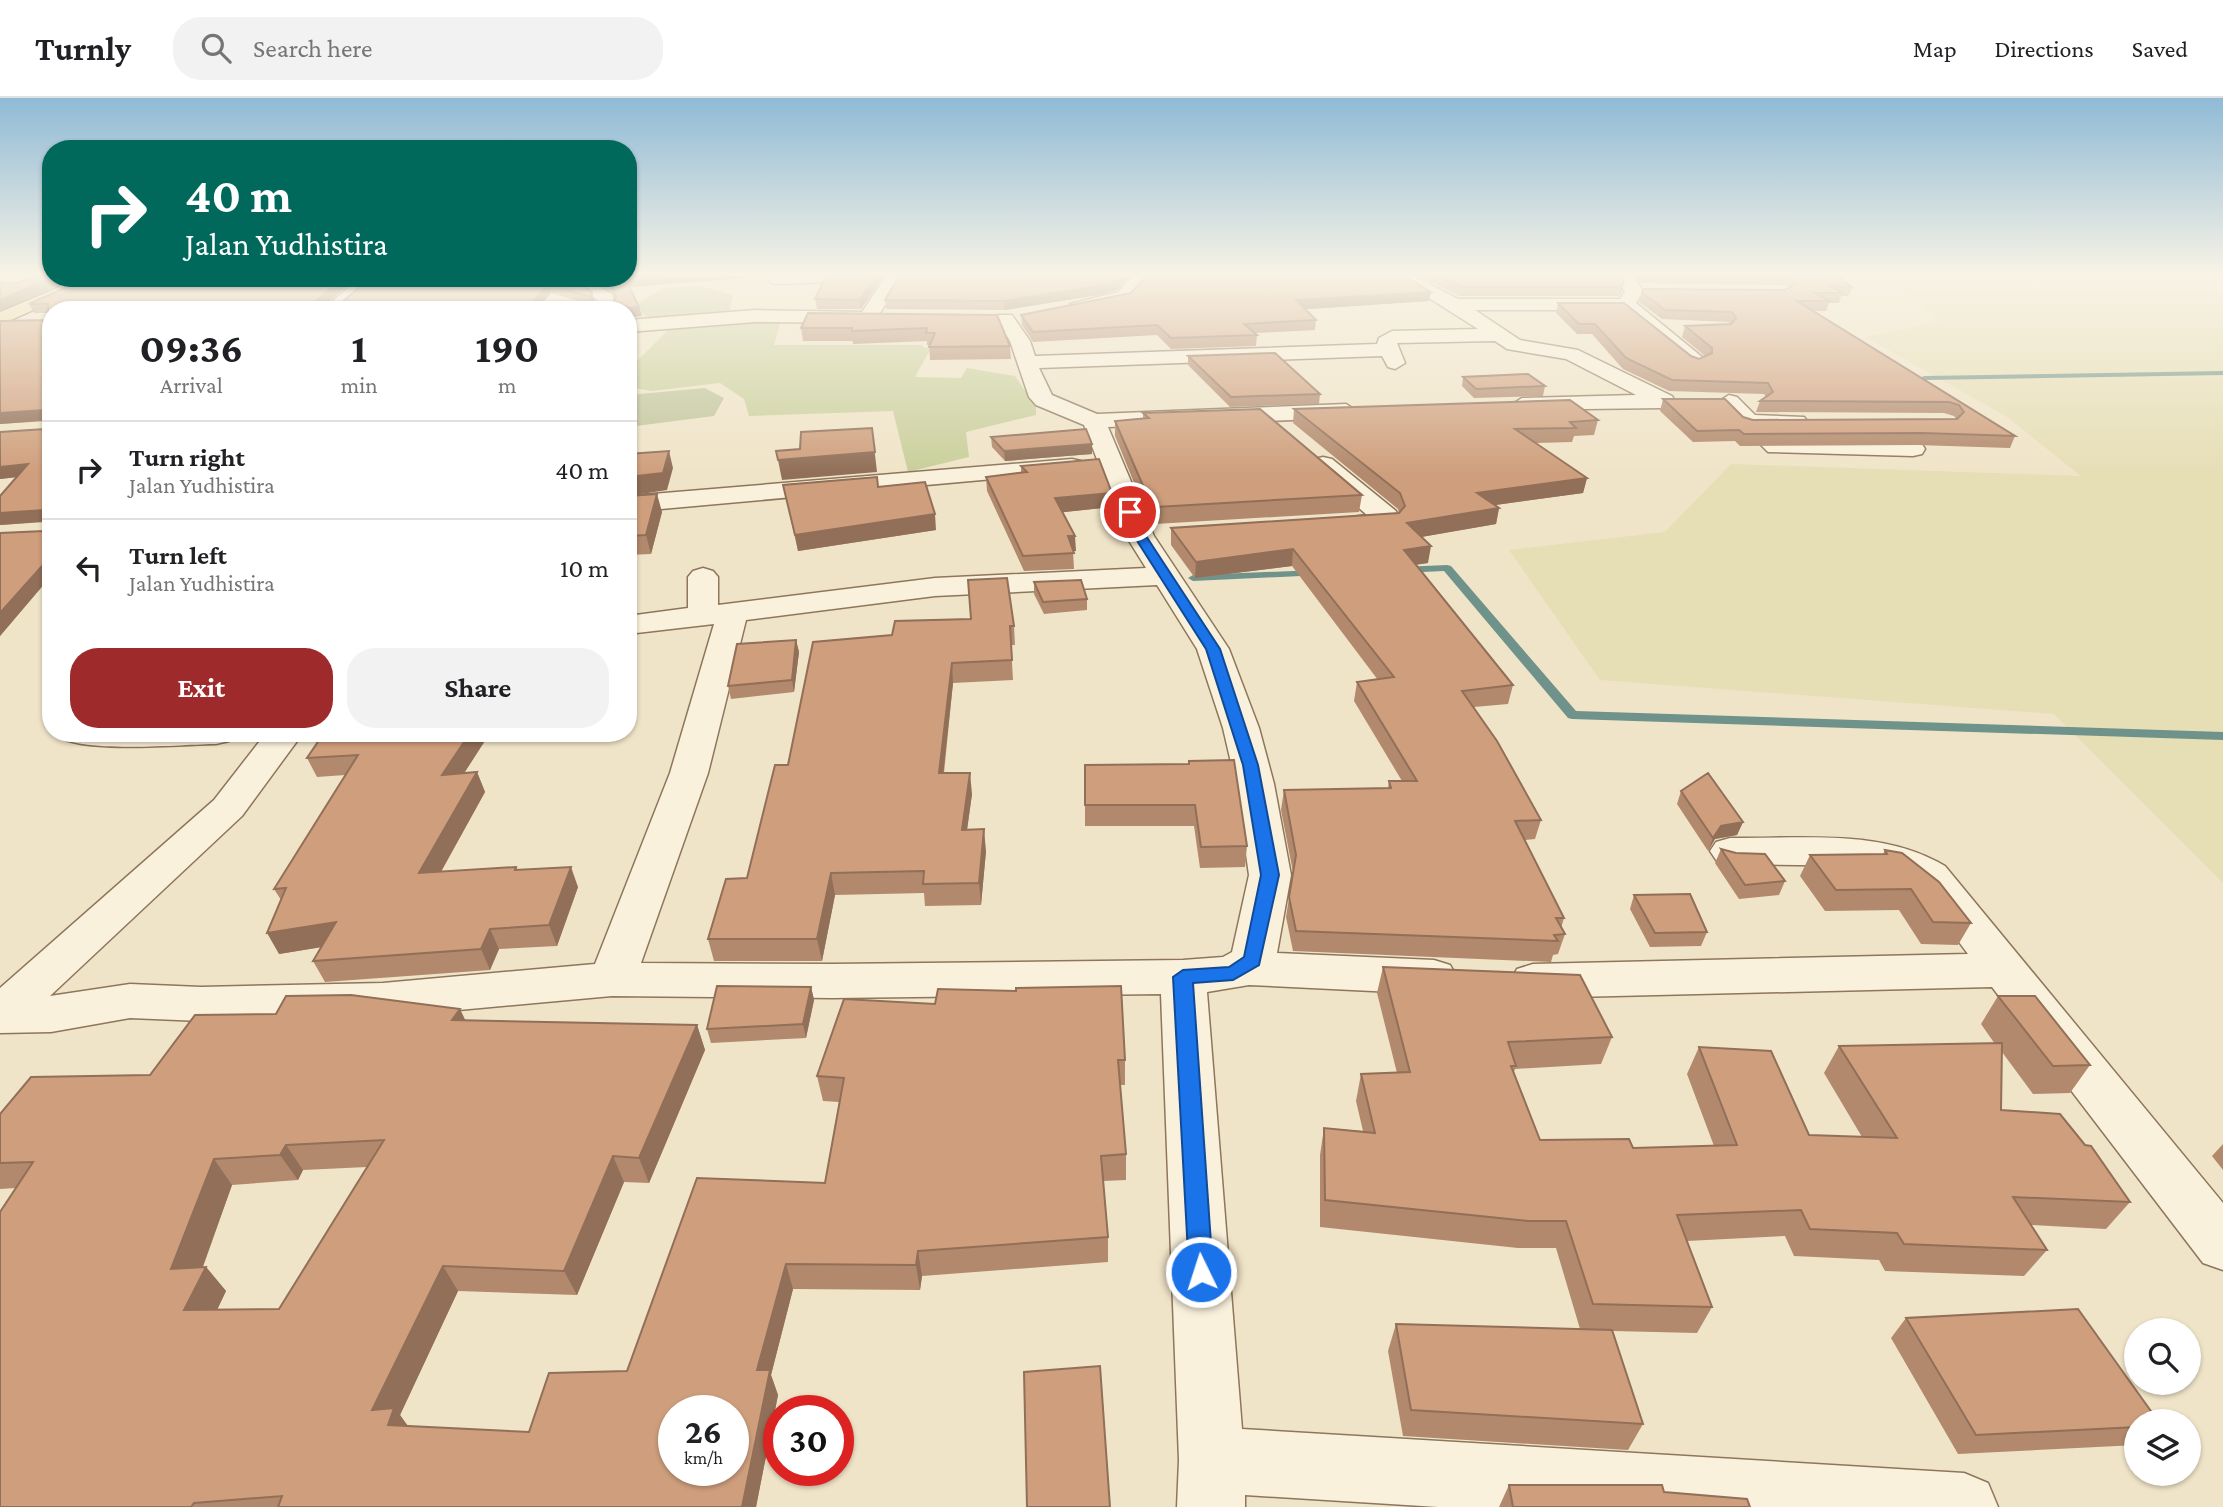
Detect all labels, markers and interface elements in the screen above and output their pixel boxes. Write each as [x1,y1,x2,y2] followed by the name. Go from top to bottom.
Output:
[173,17,663,80] search box
[197,29,235,67] icon: search
[35,30,131,67] text: Turnly
[253,34,372,63] text: Search here
[1913,35,1957,62] text: Map
[1995,35,2094,62] text: Directions
[2132,35,2188,62] text: Saved
[70,168,161,259] icon: right
[185,168,292,223] text: 40 m
[185,226,388,262] text: Jalan Yudhistira
[140,324,243,371] text: 09:36
[351,324,367,371] text: 1
[475,324,539,371] text: 190
[160,372,223,398] text: Arrival
[341,372,378,398] text: min
[498,372,517,398] text: m
[129,443,245,472] text: Turn right
[70,451,108,489] icon: right
[555,456,609,485] text: 40 m
[129,472,275,498] text: Jalan Yudhistira
[1100,482,1160,542] pin
[1111,493,1149,531] icon: arrive
[129,541,227,570] text: Turn left
[70,549,108,587] icon: left
[560,554,609,583] text: 10 m
[129,570,275,596] text: Jalan Yudhistira
[70,648,333,728] button: Exit
[347,648,609,728] button: Share
[1164,1235,1238,1309] position arrow
[2124,1318,2201,1486] map controls
[2124,1318,2201,1395] button: search
[763,1395,854,1486] speed limit sign: 30
[2124,1409,2201,1486] button: layers
[685,1412,722,1451] text: 26
[684,1448,723,1468] text: km/h

